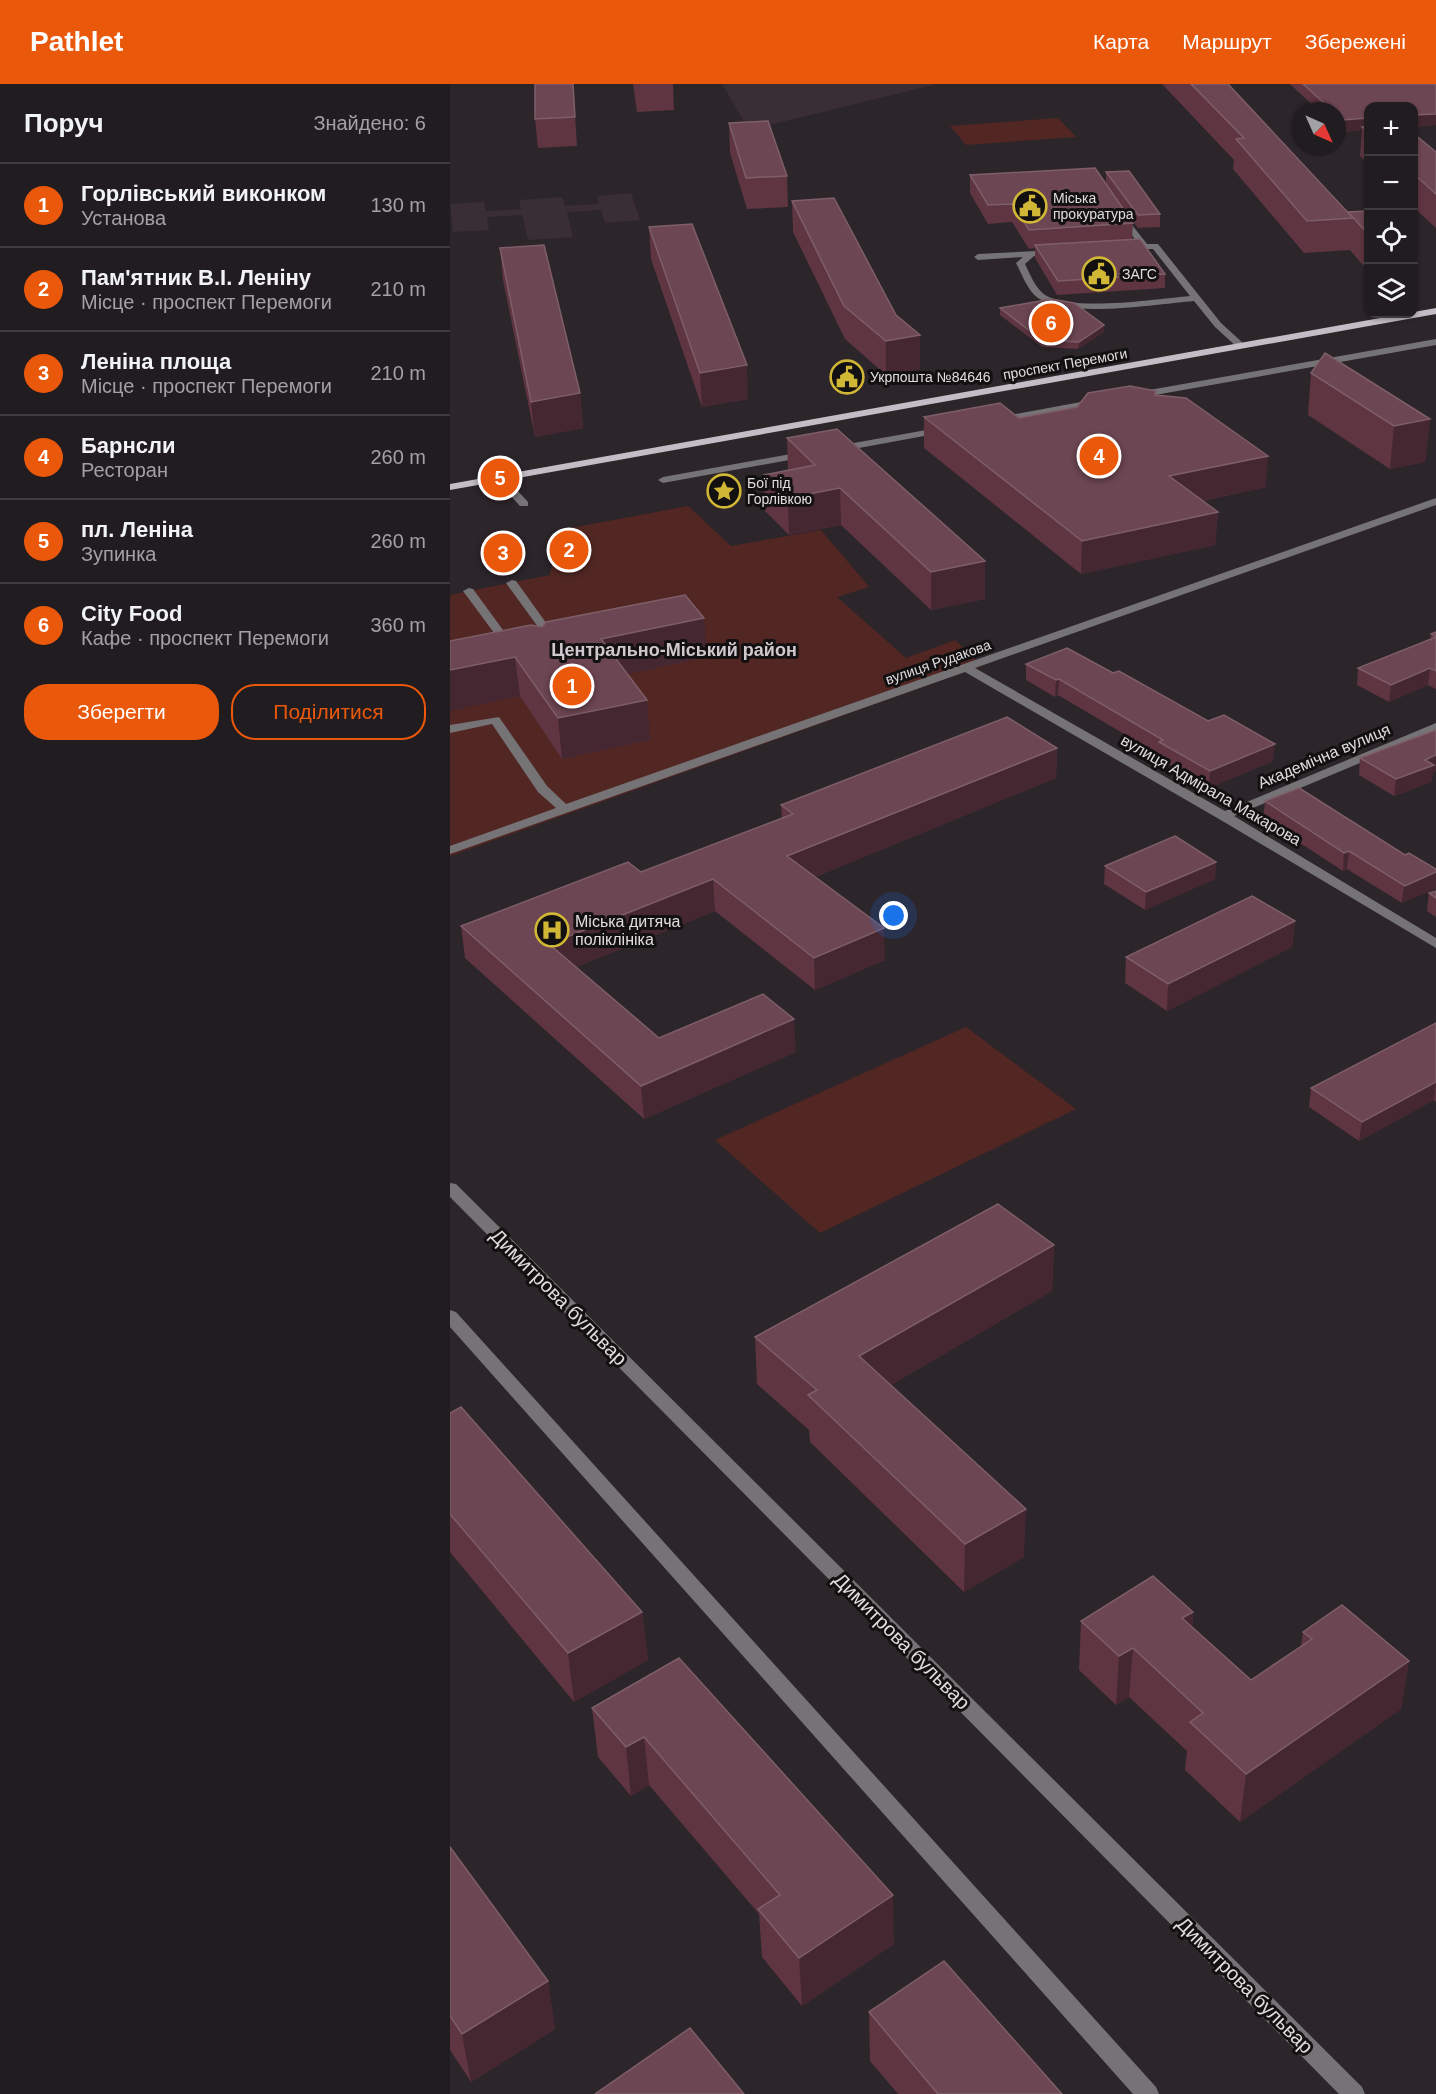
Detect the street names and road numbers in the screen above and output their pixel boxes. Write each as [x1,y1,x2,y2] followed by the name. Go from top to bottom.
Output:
[1002,345,1128,383] street label: проспект Перемоги
[883,636,993,688] street label: вулиця Рудакова
[1255,720,1393,792] street label: Академічна вулиця
[1118,731,1304,849] street label: вулиця Адмірала Макарова
[486,1224,632,1370] street label: Димитрова бульвар
[829,1568,975,1714] street label: Димитрова бульвар
[1172,1912,1318,2058] street label: Димитрова бульвар

